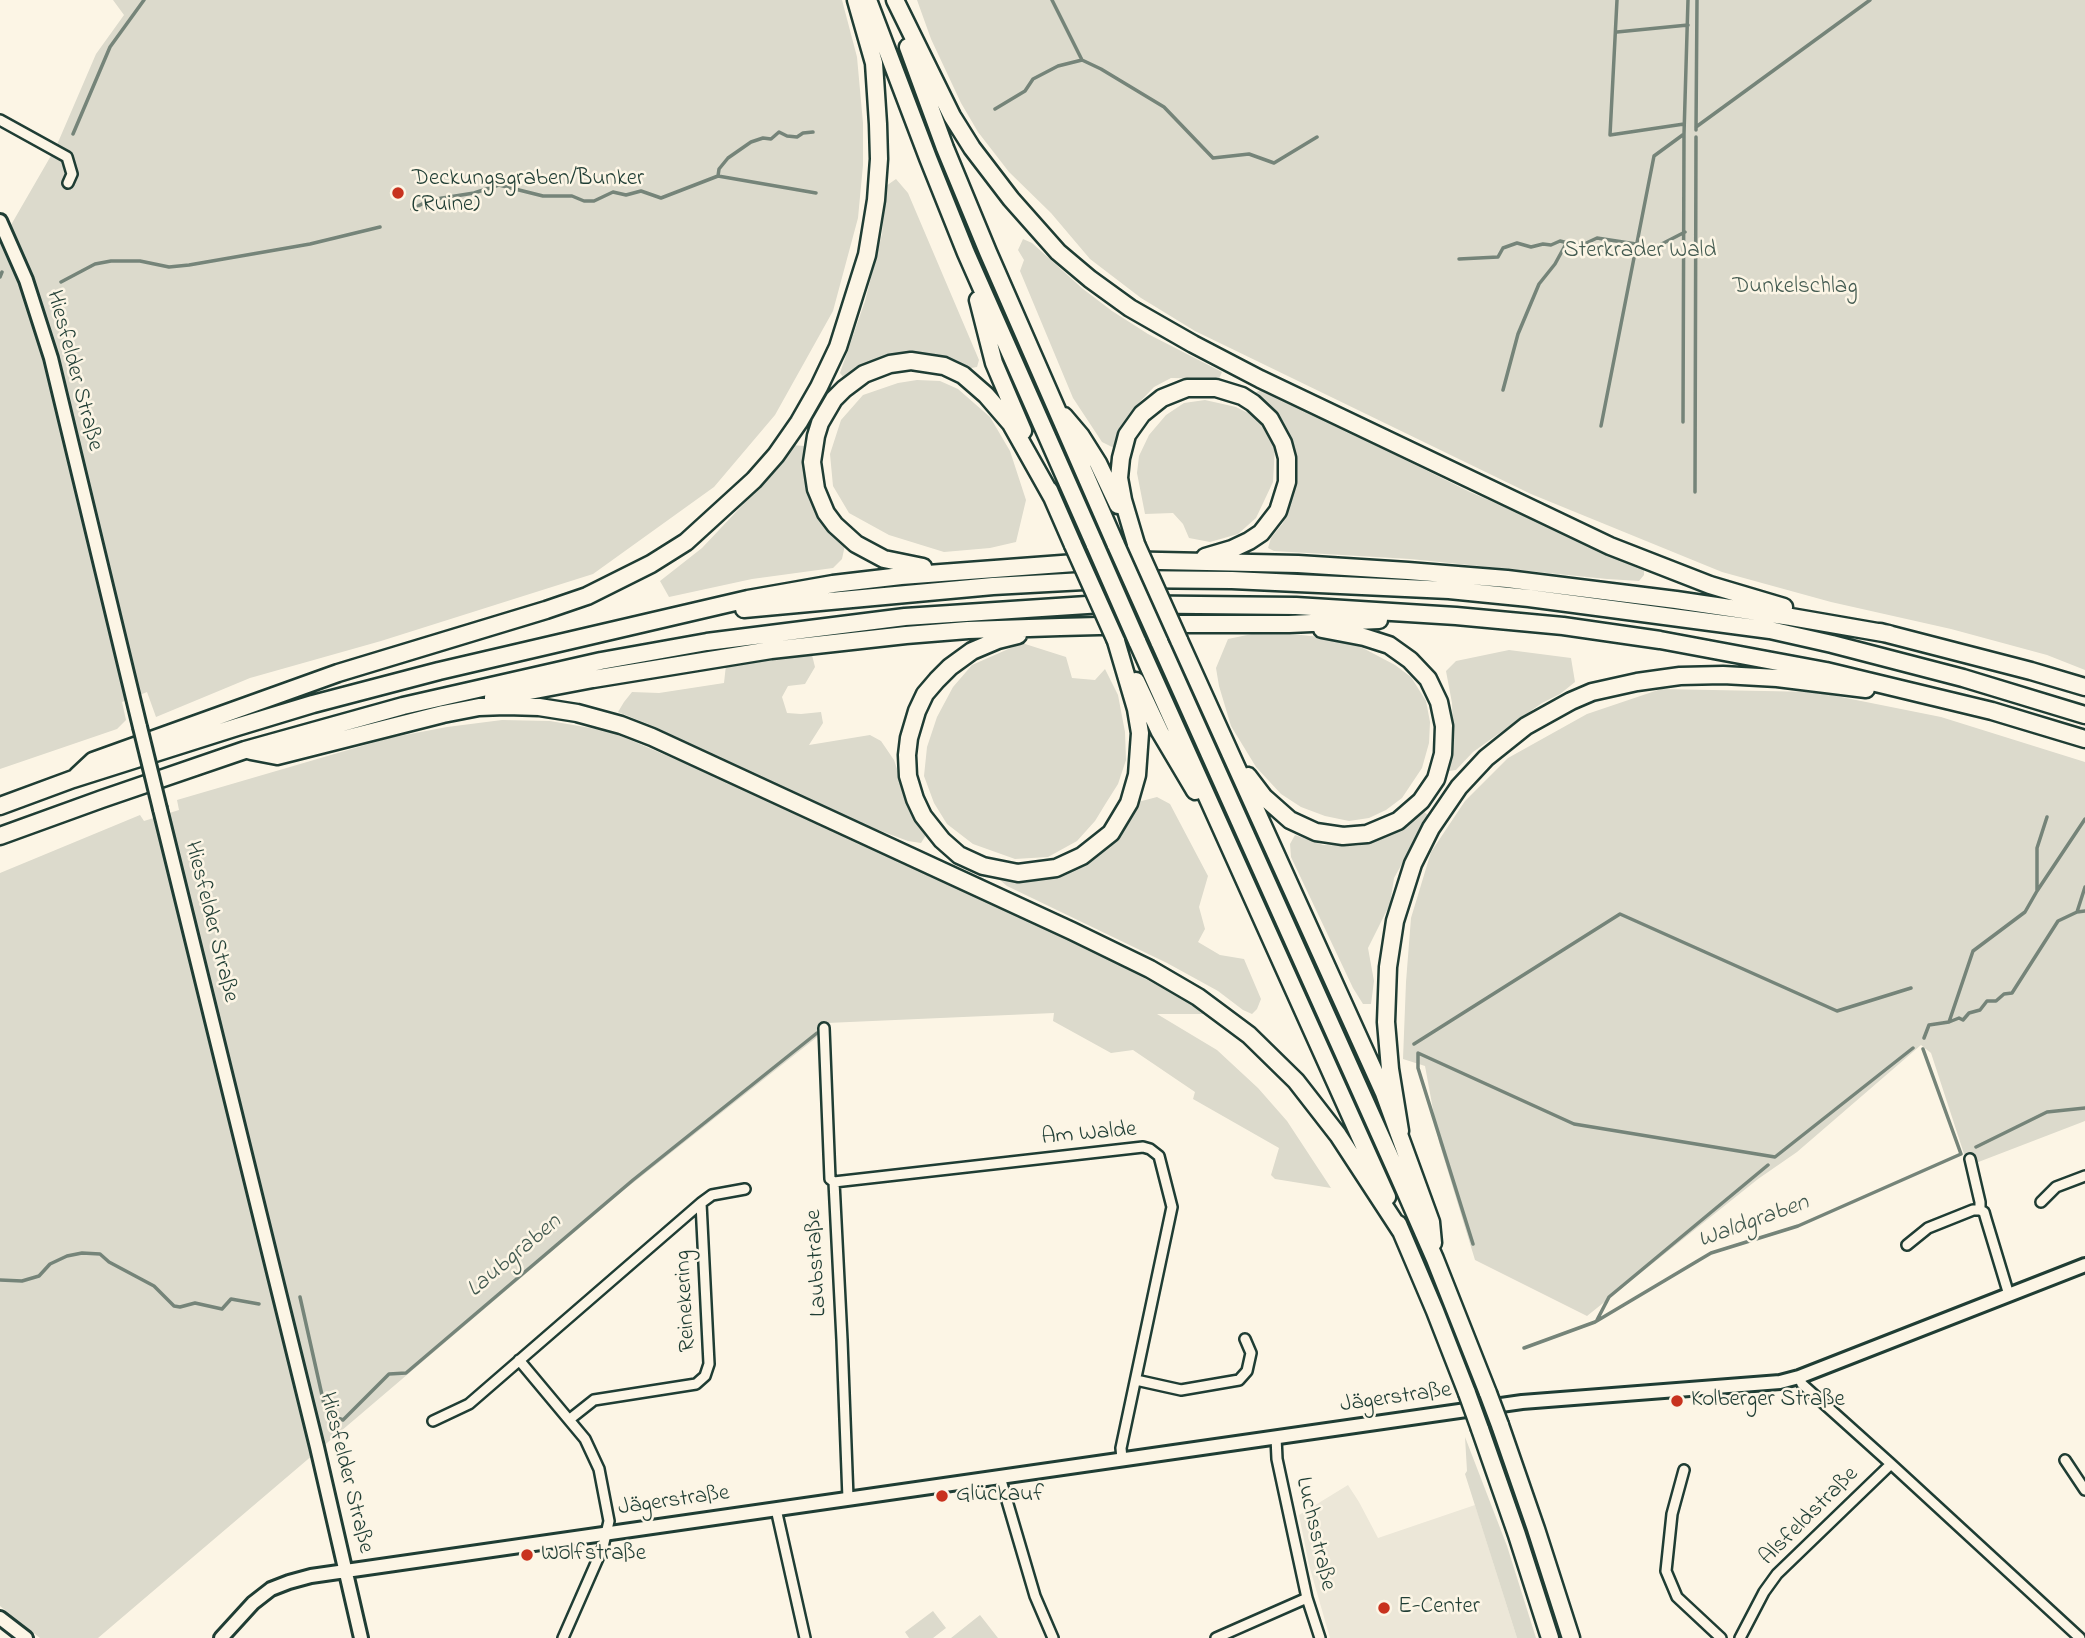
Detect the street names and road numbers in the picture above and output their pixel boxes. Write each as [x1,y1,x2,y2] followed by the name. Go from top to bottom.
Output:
[38,288,108,454] street label: Hiesfelder Straße
[177,839,243,1005] street label: Hiesfelder Straße
[1040,1117,1138,1153] street label: Am Walde
[801,1209,835,1317] street label: Laubstraße
[671,1249,703,1353] street label: Reinekering
[1339,1378,1453,1420] street label: Jägerstraße
[312,1390,378,1556] street label: Hiesfelder Straße
[1755,1462,1865,1572] street label: Alsfeldstraße
[1288,1474,1340,1594] street label: Luchsstraße
[617,1481,731,1523] street label: Jägerstraße

